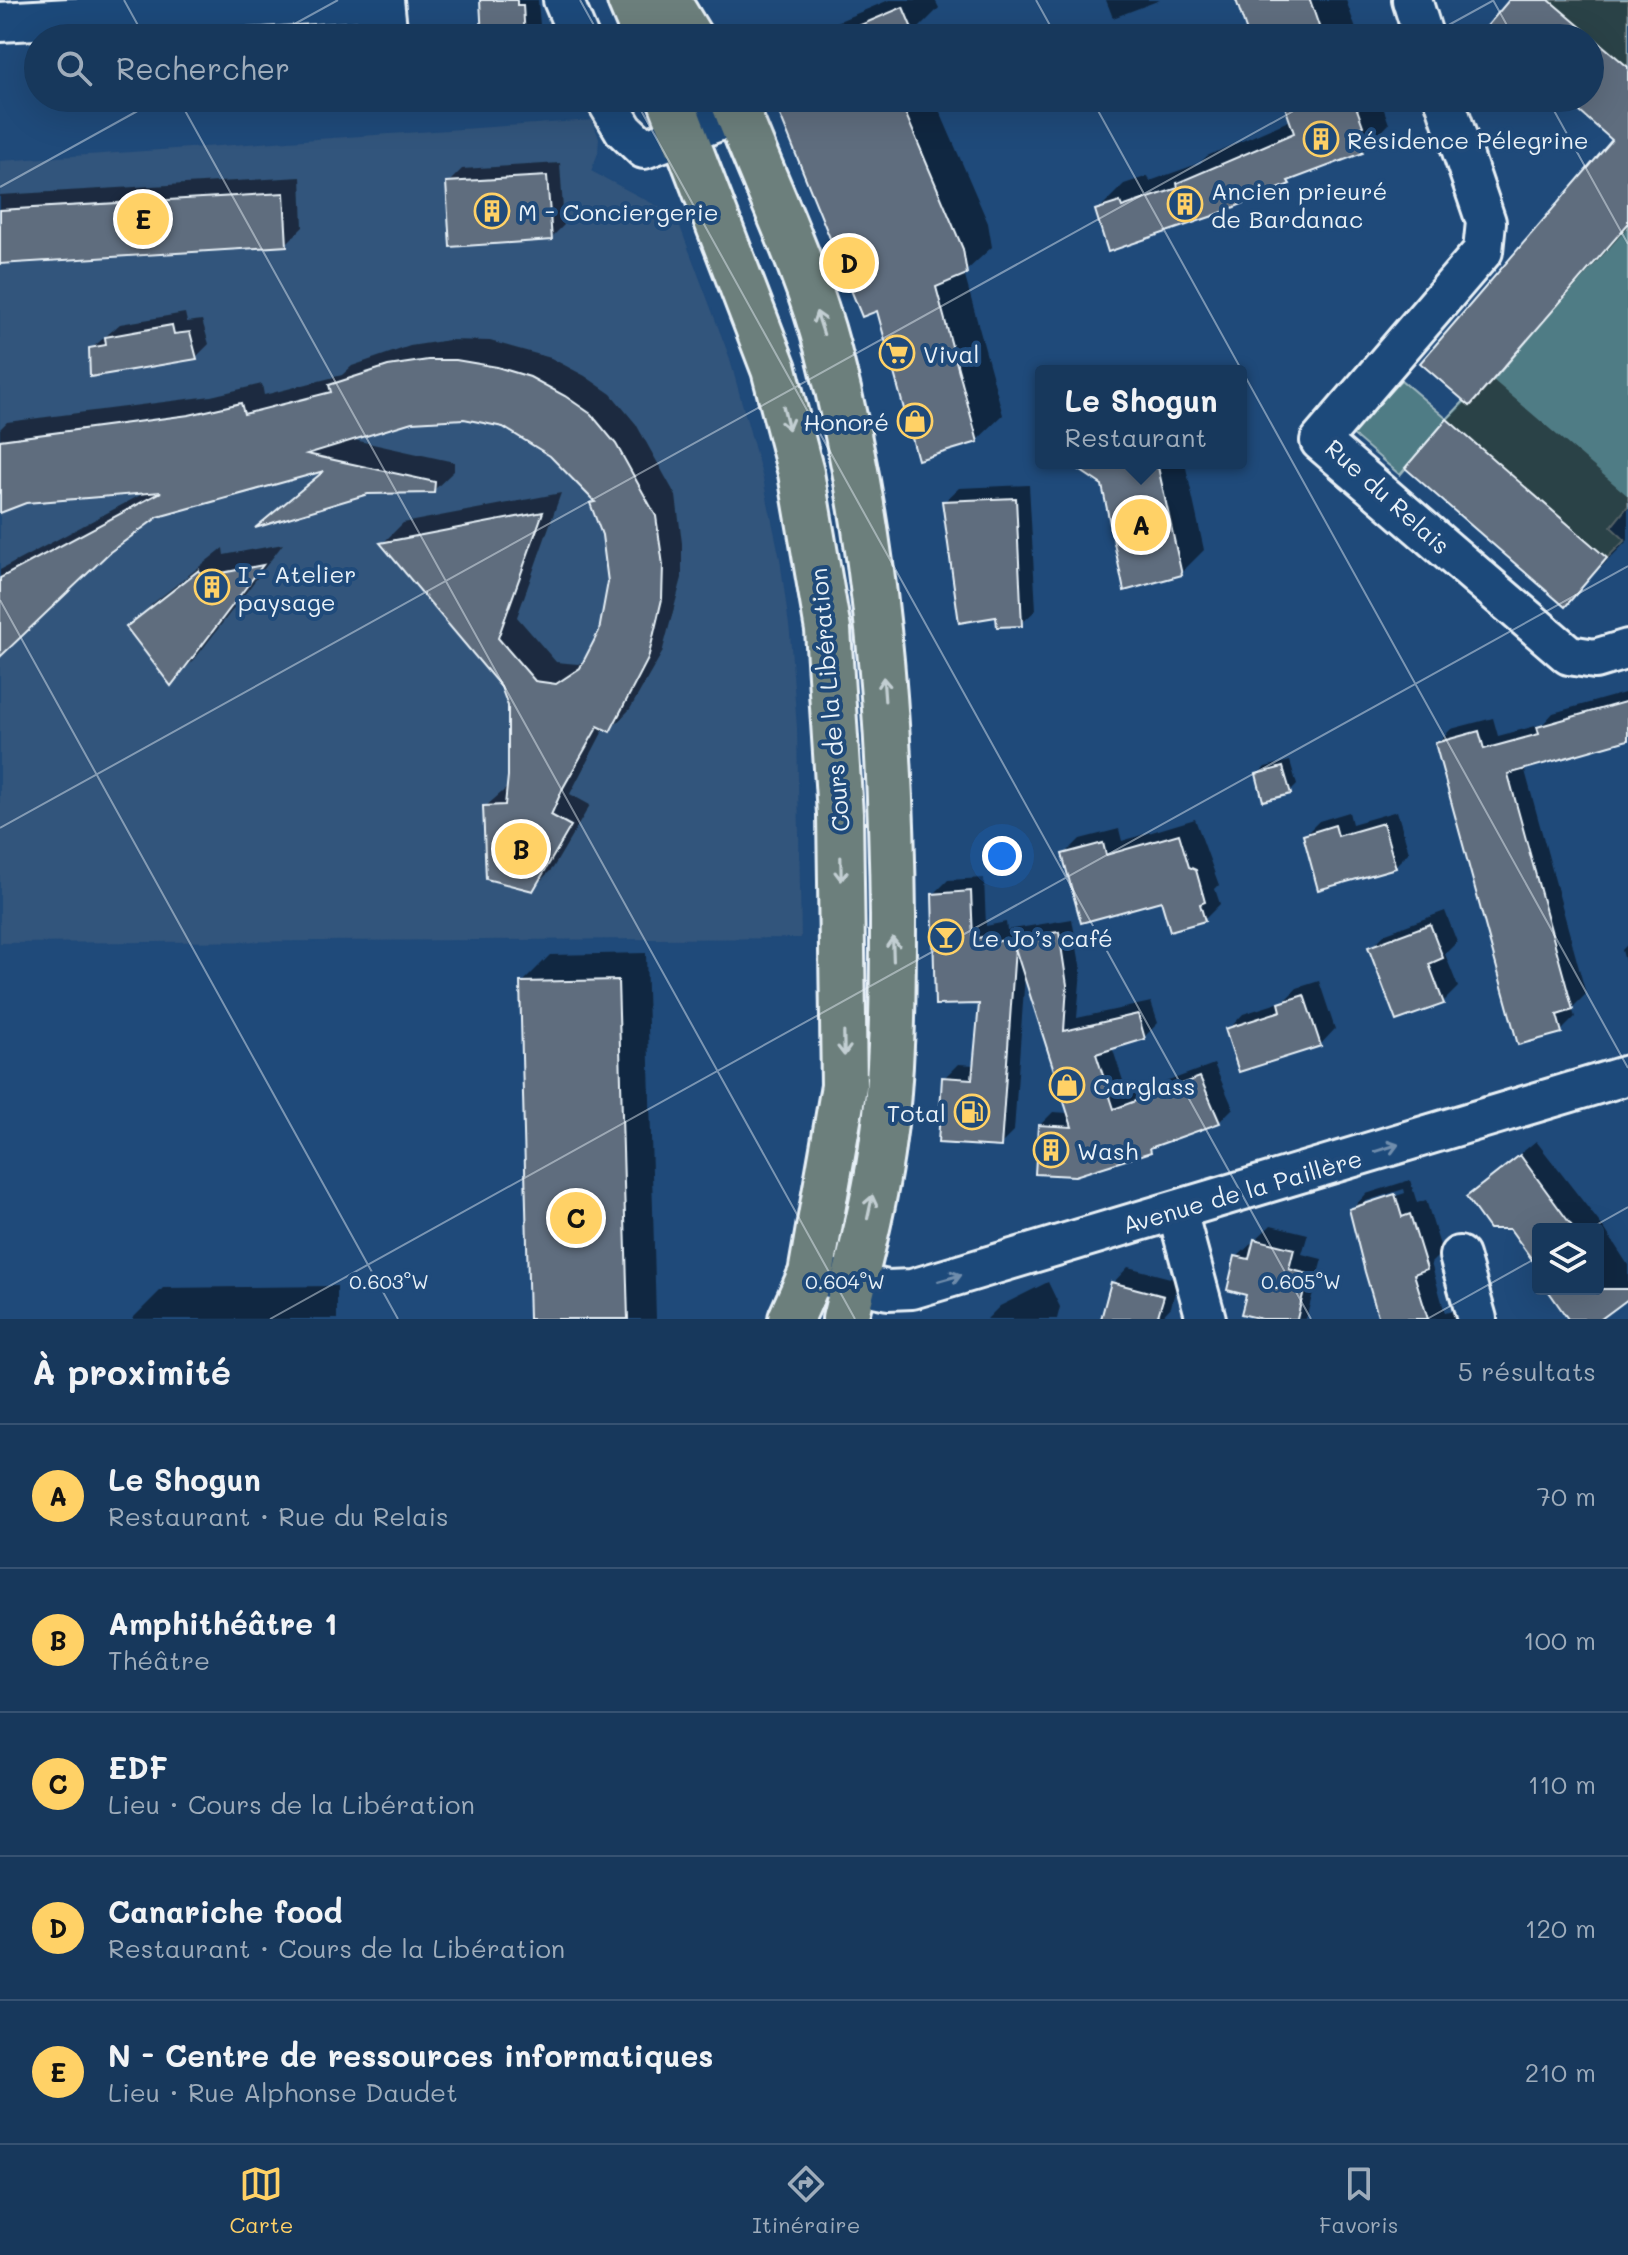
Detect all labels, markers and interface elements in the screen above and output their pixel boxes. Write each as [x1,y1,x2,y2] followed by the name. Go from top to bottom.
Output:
[24,24,1604,112] search box
[52,46,96,90] icon: search
[116,48,290,88] text: Rechercher
[1302,120,1340,158] building icon: Résidence Pélegrine
[1347,124,1589,155] place label: Résidence Pélegrine
[1211,175,1387,234] place label: Ancien prieuré de Bardanac
[1166,185,1204,223] building icon: Ancien prieuré de Bardanac
[117,189,169,249] pin: E
[473,192,511,230] building icon: M - Conciergerie
[518,196,719,227] place label: M - Conciergerie
[823,233,875,293] pin: D
[812,311,827,337] one-way arrow
[878,334,916,372] supermarket icon: Vival
[923,338,979,369] place label: Vival
[1035,365,1247,469] popup
[1065,380,1217,420] text: Le Shogun
[896,402,934,440] shop icon: Honoré
[780,405,795,430] one-way arrow
[803,406,889,437] place label: Honoré
[1065,420,1207,454] text: Restaurant
[1319,432,1457,560] street label: Rue du Relais
[1115,495,1167,555] pin: A
[238,558,356,617] place label: I - Atelier paysage
[802,567,856,833] street label: Cours de la Libération
[193,568,231,606] building icon: I - Atelier paysage
[876,676,891,703] one-way arrow
[495,819,547,879] pin: B
[982,836,1022,876] your location
[833,855,848,882] one-way arrow
[927,918,965,956] bar icon: Le Jo’s café
[972,922,1113,953] place label: Le Jo’s café
[886,936,901,963] one-way arrow
[836,1030,851,1057] one-way arrow
[1048,1066,1086,1104] shop icon: Carglass
[1093,1070,1195,1101] place label: Carglass
[953,1093,991,1131] fuel station icon: Total
[887,1097,946,1128] place label: Total
[1032,1131,1070,1169] building icon: Wash
[1077,1135,1138,1166] place label: Wash
[1374,1140,1400,1155] one-way arrow
[1119,1142,1365,1240] street label: Avenue de la Paillère
[550,1188,602,1248] pin: C
[863,1194,878,1220] one-way arrow
[1532,1223,1604,1295] map controls
[1532,1223,1604,1295] button: layers
[349,1268,429,1294] text: 0.603°W
[805,1268,885,1294] text: 0.604°W
[1261,1268,1341,1294] text: 0.605°W
[937,1270,963,1285] one-way arrow
[32,1349,231,1394] text: À proximité
[1458,1354,1596,1388] text: 5 résultats
[108,1459,261,1499] text: Le Shogun
[49,1479,67,1513] text: A
[1536,1479,1596,1513] text: 70 m
[108,1499,449,1533] text: Restaurant · Rue du Relais
[108,1603,337,1643] text: Amphithéâtre 1
[49,1623,67,1657] text: B
[1523,1623,1596,1657] text: 100 m
[108,1643,210,1677] text: Théâtre
[108,1747,168,1787] text: EDF
[48,1767,68,1801] text: C
[1528,1767,1596,1801] text: 110 m
[108,1787,475,1821] text: Lieu · Cours de la Libération
[108,1891,342,1931] text: Canariche food
[49,1911,67,1945] text: D
[1525,1911,1596,1945] text: 120 m
[108,1931,565,1965] text: Restaurant · Cours de la Libération
[108,2035,714,2075] text: N - Centre de ressources informatiques
[50,2055,66,2089] text: E
[1525,2055,1596,2089] text: 210 m
[108,2075,458,2109] text: Lieu · Rue Alphonse Daudet
[230,2162,293,2239] tab: Carte
[752,2162,860,2239] tab: Itinéraire
[1319,2162,1398,2239] tab: Favoris

